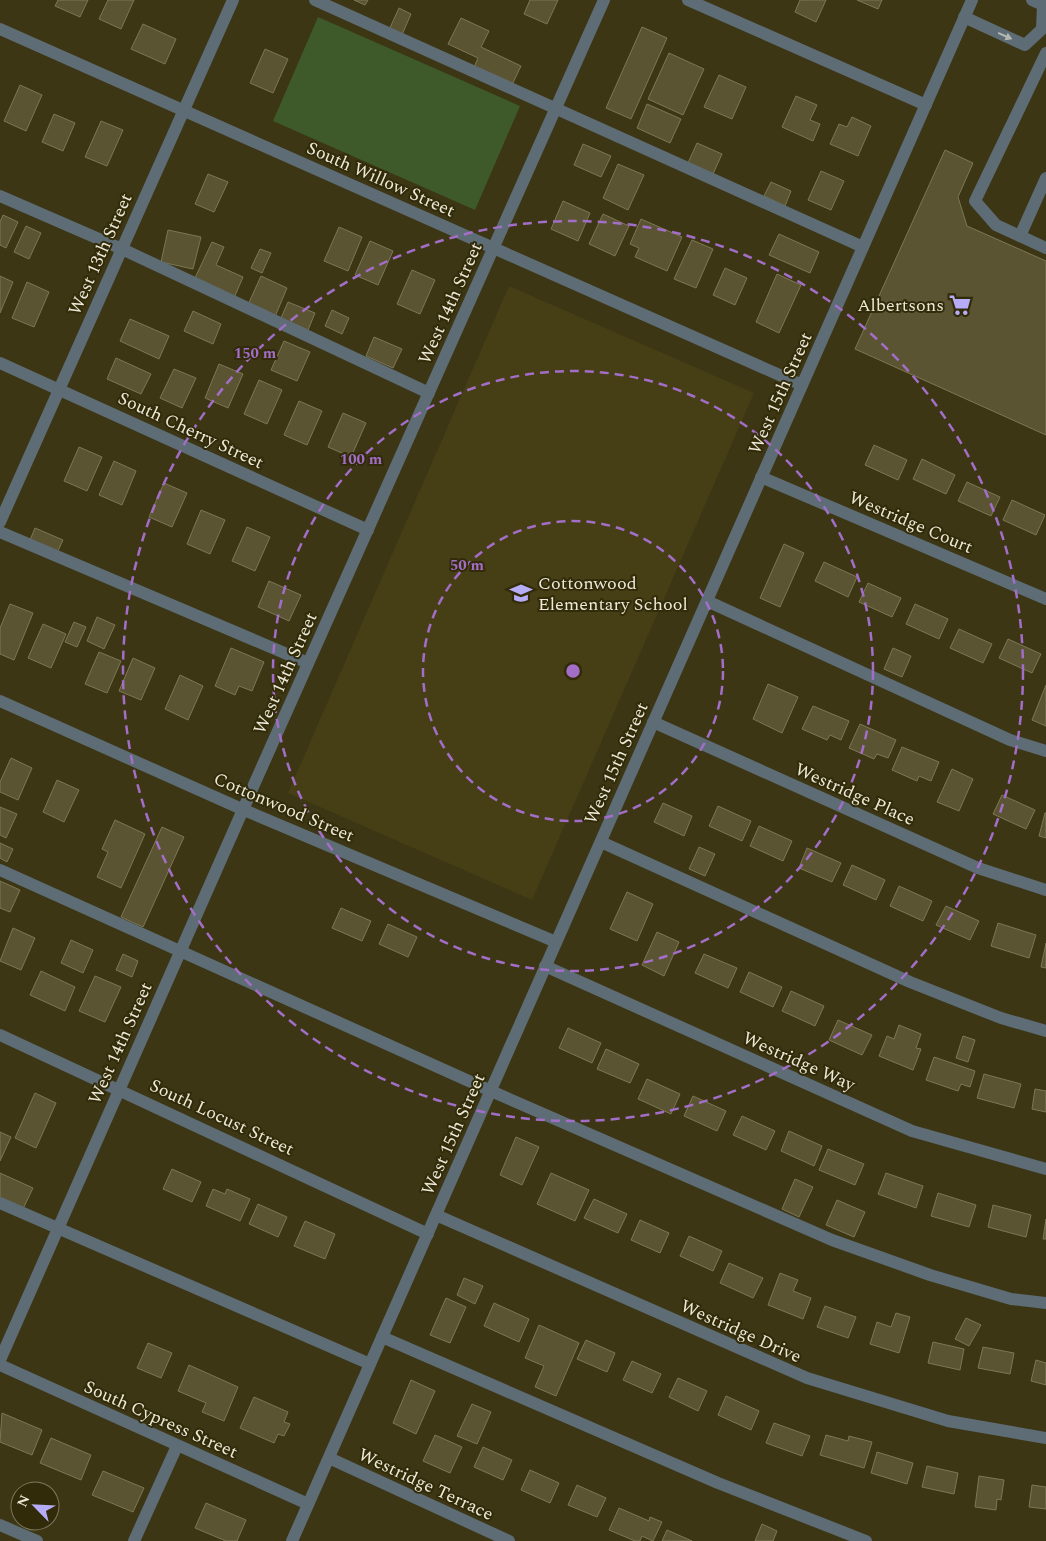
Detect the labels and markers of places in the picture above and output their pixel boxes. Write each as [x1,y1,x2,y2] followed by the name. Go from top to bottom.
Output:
[857,292,944,319] place label: Albertsons
[947,292,973,318] supermarket icon: Albertsons
[538,570,688,618] place label: Cottonwood Elementary School
[508,580,534,606] school or university icon: Cottonwood Elementary School
[564,662,582,680] centre of rings

